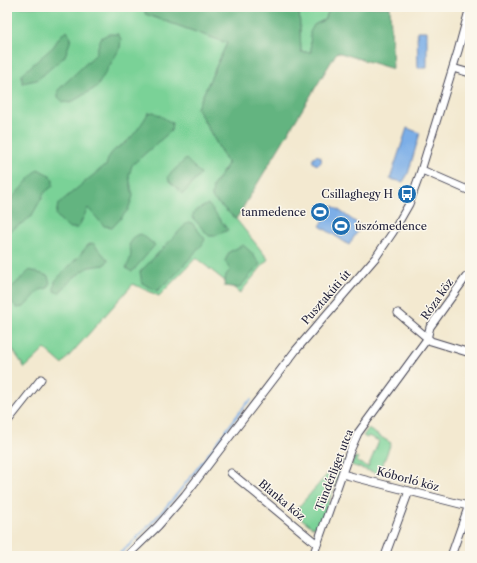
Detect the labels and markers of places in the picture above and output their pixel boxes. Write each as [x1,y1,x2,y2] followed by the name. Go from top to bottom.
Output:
[396,183,418,205] bus stop icon: Csillaghegy H
[321,187,393,201] place label: Csillaghegy H
[309,201,331,223] sports icon: tanmedence
[241,205,306,219] place label: tanmedence
[330,215,352,237] sports icon: úszómedence
[355,219,427,233] place label: úszómedence

